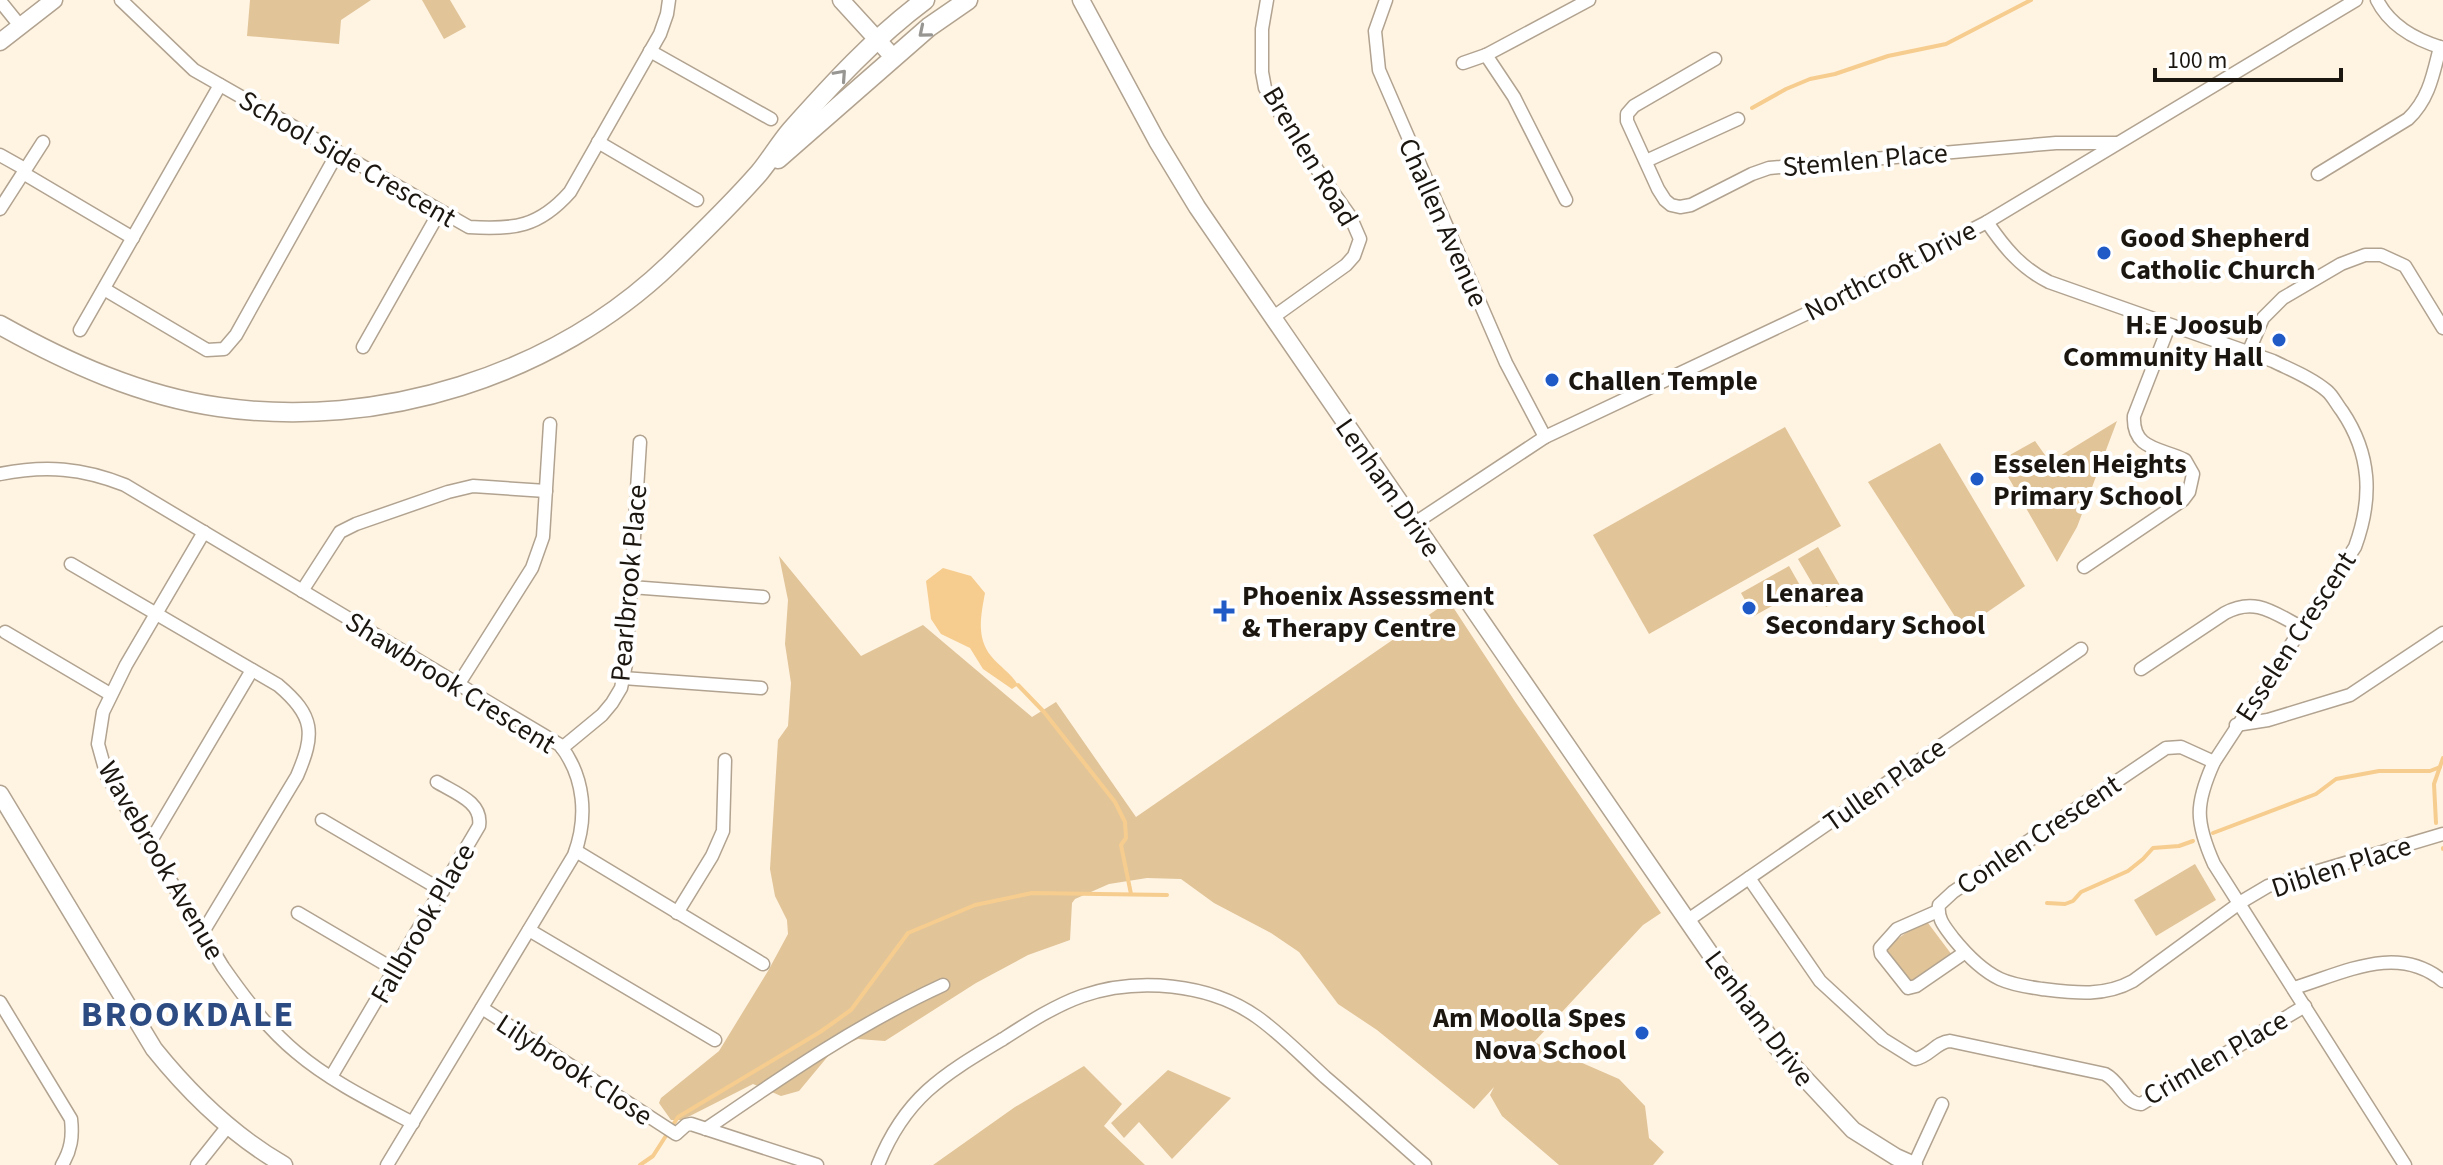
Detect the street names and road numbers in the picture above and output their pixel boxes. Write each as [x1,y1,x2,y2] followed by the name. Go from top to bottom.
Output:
[1253,79,1368,234] street label: Brenlen Road
[231,80,464,238] street label: School Side Crescent
[1388,132,1498,313] street label: Challen Avenue
[1781,133,1949,187] street label: Stemlen Place
[1798,210,1983,331] street label: Northcroft Drive
[1326,410,1451,565] street label: Lenham Drive
[600,483,658,683] street label: Pearlbrook Place
[2226,543,2366,730] street label: Esselen Crescent
[338,602,564,764] street label: Shawbrook Crescent
[1815,728,1954,842] street label: Tullen Place
[88,754,234,967] street label: Wavebrook Avenue
[1948,765,2129,905] street label: Conlen Crescent
[2266,826,2416,908] street label: Diblen Place
[361,836,485,1011] street label: Fallbrook Place
[1695,942,1824,1095] street label: Lenham Drive
[2136,1000,2295,1115] street label: Crimlen Place
[488,1004,661,1135] street label: Lilybrook Close

